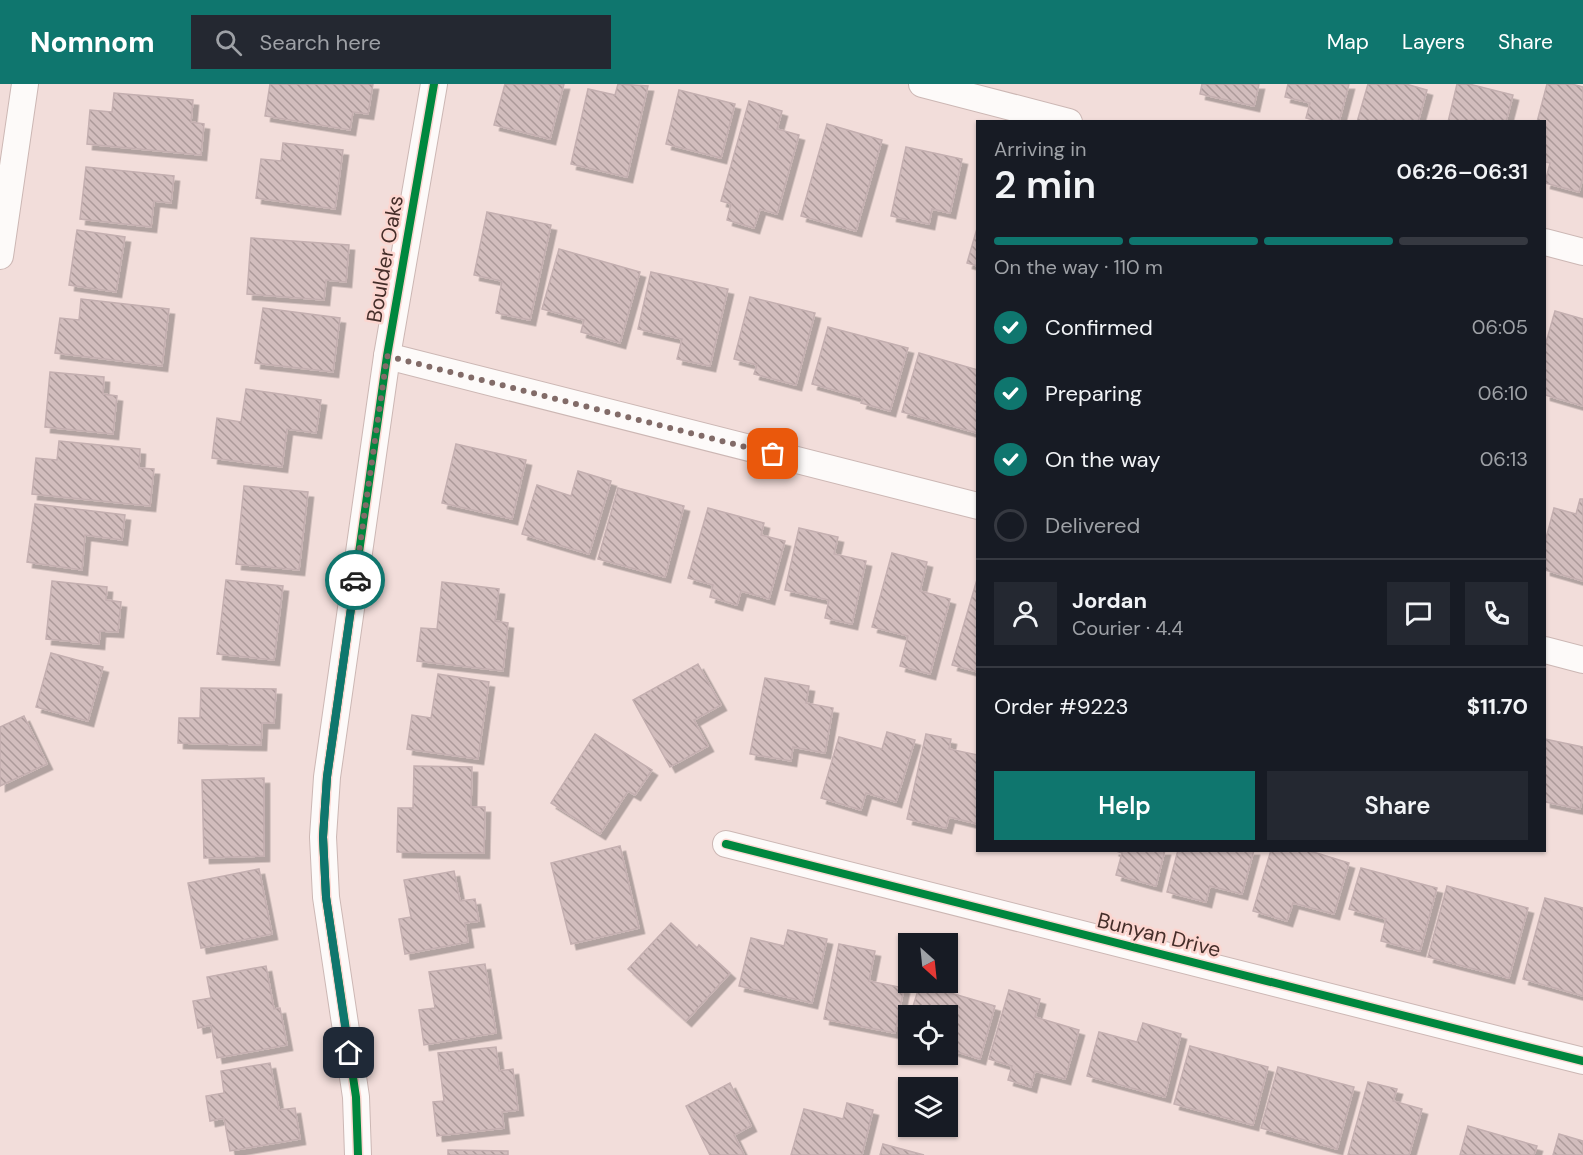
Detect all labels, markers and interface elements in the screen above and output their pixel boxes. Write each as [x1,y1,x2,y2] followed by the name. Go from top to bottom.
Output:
[191,15,611,69] search box
[30,24,155,61] text: Nomnom
[212,26,245,59] icon: search
[260,28,381,57] text: Search here
[1327,28,1369,56] text: Map
[1402,28,1465,56] text: Layers
[1498,28,1553,56] text: Share
[994,136,1086,162] text: Arriving in
[1397,157,1528,186] text: 06:26–06:31
[994,159,1096,210] text: 2 min
[360,193,410,325] street label: Boulder Oaks
[994,254,1163,280] text: On the way · 110 m
[994,311,1027,344] icon: check
[1045,313,1153,342] text: Confirmed
[1472,314,1528,340] text: 06:05
[994,377,1027,410] icon: check
[1045,379,1142,408] text: Preparing
[1478,380,1528,406] text: 06:10
[747,428,798,479] pin
[756,437,789,470] icon: bag
[994,443,1027,476] icon: check
[1045,445,1160,474] text: On the way
[1480,446,1528,472] text: 06:13
[1045,511,1140,540] text: Delivered
[325,550,385,610] courier
[339,564,372,597] icon: car
[994,582,1057,645] button: person
[1387,582,1450,645] button: chat
[1465,582,1528,645] button: phone
[1072,586,1147,615] text: Jordan
[1072,615,1183,641] text: Courier · 4.4
[994,692,1129,721] text: Order #9223
[1467,692,1528,721] text: $11.70
[994,771,1255,840] button: Help
[1267,771,1528,840] button: Share
[1094,906,1224,964] street label: Bunyan Drive
[898,933,958,993] north arrow
[898,933,958,1137] map controls
[898,1005,958,1065] button: locate
[323,1027,374,1078] pin
[332,1036,365,1069] icon: home
[898,1077,958,1137] button: layers

